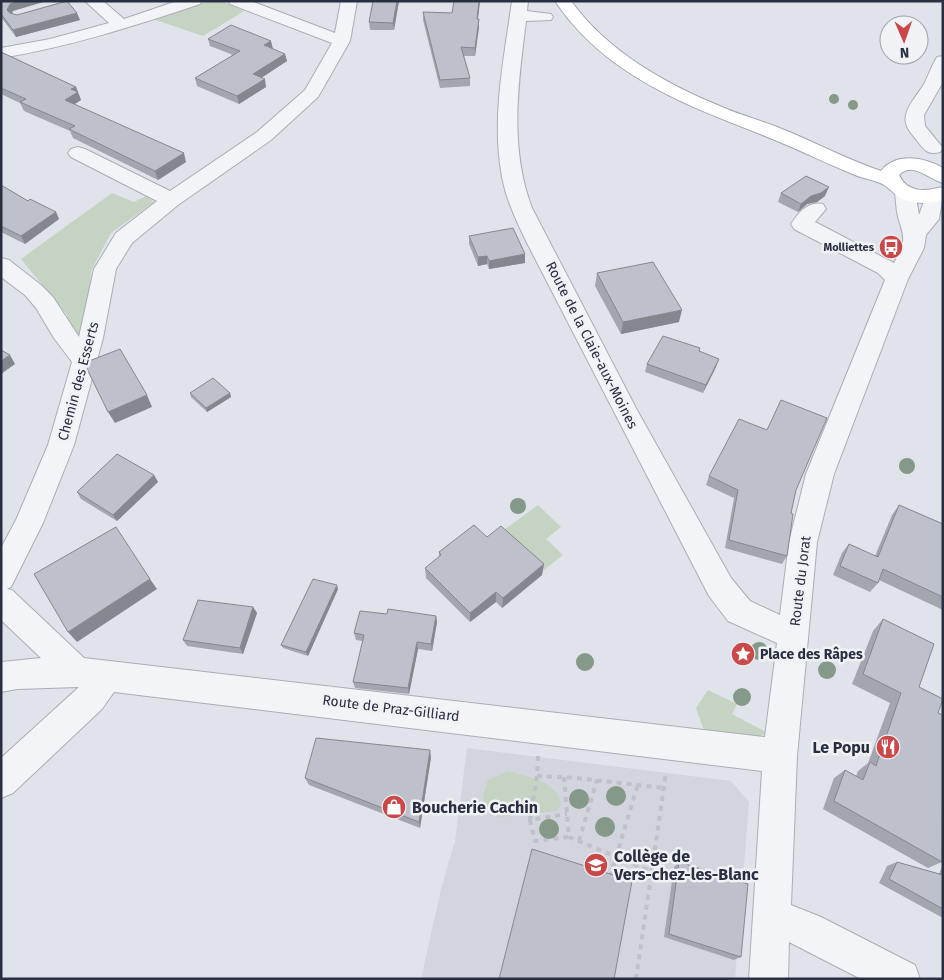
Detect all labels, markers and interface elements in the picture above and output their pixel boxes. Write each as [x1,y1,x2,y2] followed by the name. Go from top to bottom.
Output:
[879,15,929,65] north arrow
[899,44,909,61] text: N
[878,234,904,260] bus stop icon: Molliettes
[824,241,875,254] place label: Molliettes
[542,259,641,432] street label: Route de la Claie-aux-Moines
[54,319,103,443] street label: Chemin des Esserts
[787,534,815,627] street label: Route du Jorat
[730,641,756,667] place icon: Place des Râpes
[760,646,863,663] place label: Place des Râpes
[321,692,460,725] street label: Route de Praz-Gilliard
[875,734,901,760] restaurant icon: Le Popu
[812,738,870,757] place label: Le Popu
[381,794,407,820] shop icon: Boucherie Cachin
[412,798,538,817] place label: Boucherie Cachin
[613,847,759,884] place label: Collège de Vers-chez-les-Blanc
[583,852,609,878] school or university icon: Collège de Vers-chez-les-Blanc

